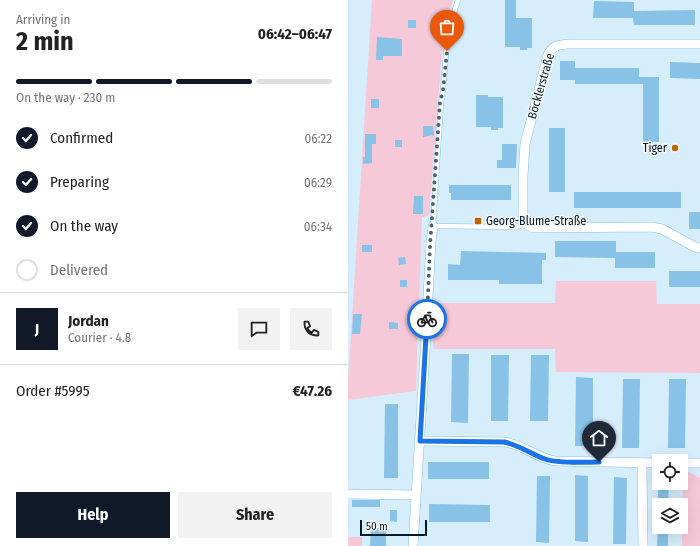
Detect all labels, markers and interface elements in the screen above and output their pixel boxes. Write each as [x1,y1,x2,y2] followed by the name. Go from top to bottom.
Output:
[430,10,464,51] pin
[16,12,70,27] text: Arriving in
[436,16,458,38] icon: bag
[258,25,332,43] text: 06:42–06:47
[16,26,74,57] text: 2 min
[525,51,557,120] street label: Böcklerstraße
[16,90,115,105] text: On the way · 230 m
[16,127,38,149] icon: check
[50,129,113,147] text: Confirmed
[305,131,332,146] text: 06:22
[643,141,668,155] place label: Tiger
[670,143,680,153] marker: Tiger
[16,171,38,193] icon: check
[50,173,109,191] text: Preparing
[304,175,332,190] text: 06:29
[486,214,586,228] place label: Georg-Blume-Straße
[16,215,38,237] icon: check
[473,216,483,226] marker: Georg-Blume-Straße
[50,217,118,235] text: On the way
[304,219,332,234] text: 06:34
[50,261,108,279] text: Delivered
[407,299,447,339] courier
[238,308,280,350] button: chat
[290,308,332,350] button: phone
[416,308,438,330] icon: bike
[68,312,109,330] text: Jordan
[35,320,39,338] text: J
[68,330,131,345] text: Courier · 4.8
[16,382,90,400] text: Order #5995
[292,382,332,400] text: €47.26
[582,421,616,462] pin
[588,427,610,449] icon: home
[652,454,688,534] map controls
[652,454,688,490] button: locate
[16,492,170,538] button: Help
[178,492,332,538] button: Share
[652,498,688,534] button: layers
[360,518,427,537] scale bar
[366,520,388,533] text: 50 m

